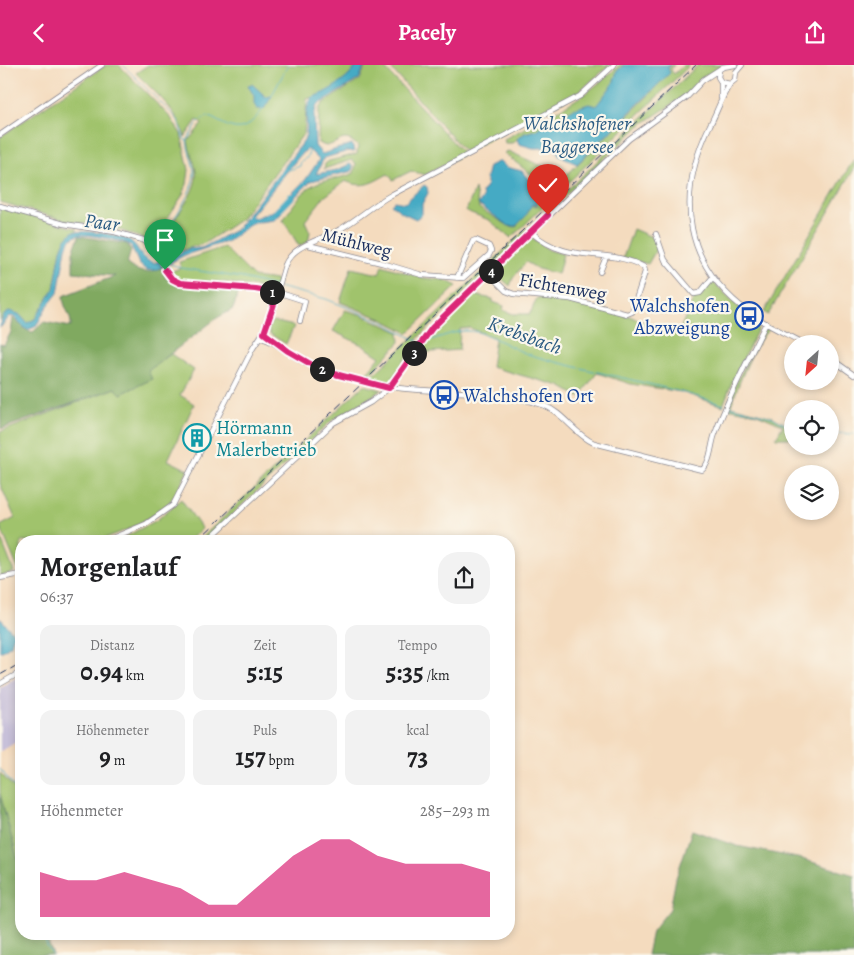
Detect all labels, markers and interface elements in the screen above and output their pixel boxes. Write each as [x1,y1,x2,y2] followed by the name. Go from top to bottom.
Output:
[398,18,456,48] text: Pacely
[25,19,53,47] icon: back
[801,19,829,47] icon: share
[523,110,632,160] water label: Walchshofener Baggersee
[527,164,569,215] pin
[534,171,562,199] icon: check
[83,207,122,238] water label: Paar
[144,219,186,270] pin
[319,222,395,264] street label: Mühlweg
[151,226,179,254] icon: arrive
[478,259,504,283] pin: 4
[488,262,495,281] text: 4
[517,266,609,308] street label: Fichtenweg
[260,279,284,305] pin: 1
[270,283,275,302] text: 1
[629,293,730,341] place label: Walchshofen Abzweigung
[734,301,764,331] bus stop icon: Walchshofen Abzweigung
[484,310,565,361] water label: Krebsbach
[784,335,839,390] north arrow
[784,335,839,520] map controls
[402,341,426,365] pin: 3
[411,344,418,363] text: 3
[310,357,334,381] pin: 2
[319,360,326,379] text: 2
[429,380,459,410] bus stop icon: Walchshofen Ort
[462,383,593,409] place label: Walchshofen Ort
[784,400,839,455] button: locate
[216,415,316,463] place label: Hörmann Malerbetrieb
[182,423,212,453] building icon: Hörmann Malerbetrieb
[784,465,839,520] button: layers
[40,548,178,586] text: Morgenlauf
[438,552,490,604] button: share
[40,586,73,608] text: 06:37
[90,636,135,655] text: Distanz
[254,636,276,655] text: Zeit
[398,636,437,655] text: Tempo
[80,655,123,689] text: 0.94
[247,655,283,689] text: 5:15
[386,655,424,689] text: 5:35
[123,666,144,685] text: km
[424,666,450,685] text: /km
[76,721,149,740] text: Höhenmeter
[253,721,277,740] text: Puls
[406,721,429,740] text: kcal
[99,740,111,774] text: 9
[235,740,266,774] text: 157
[407,740,428,774] text: 73
[111,751,125,770] text: m
[266,751,295,770] text: bpm
[40,800,123,822] text: Höhenmeter
[420,800,490,822] text: 285–293 m

